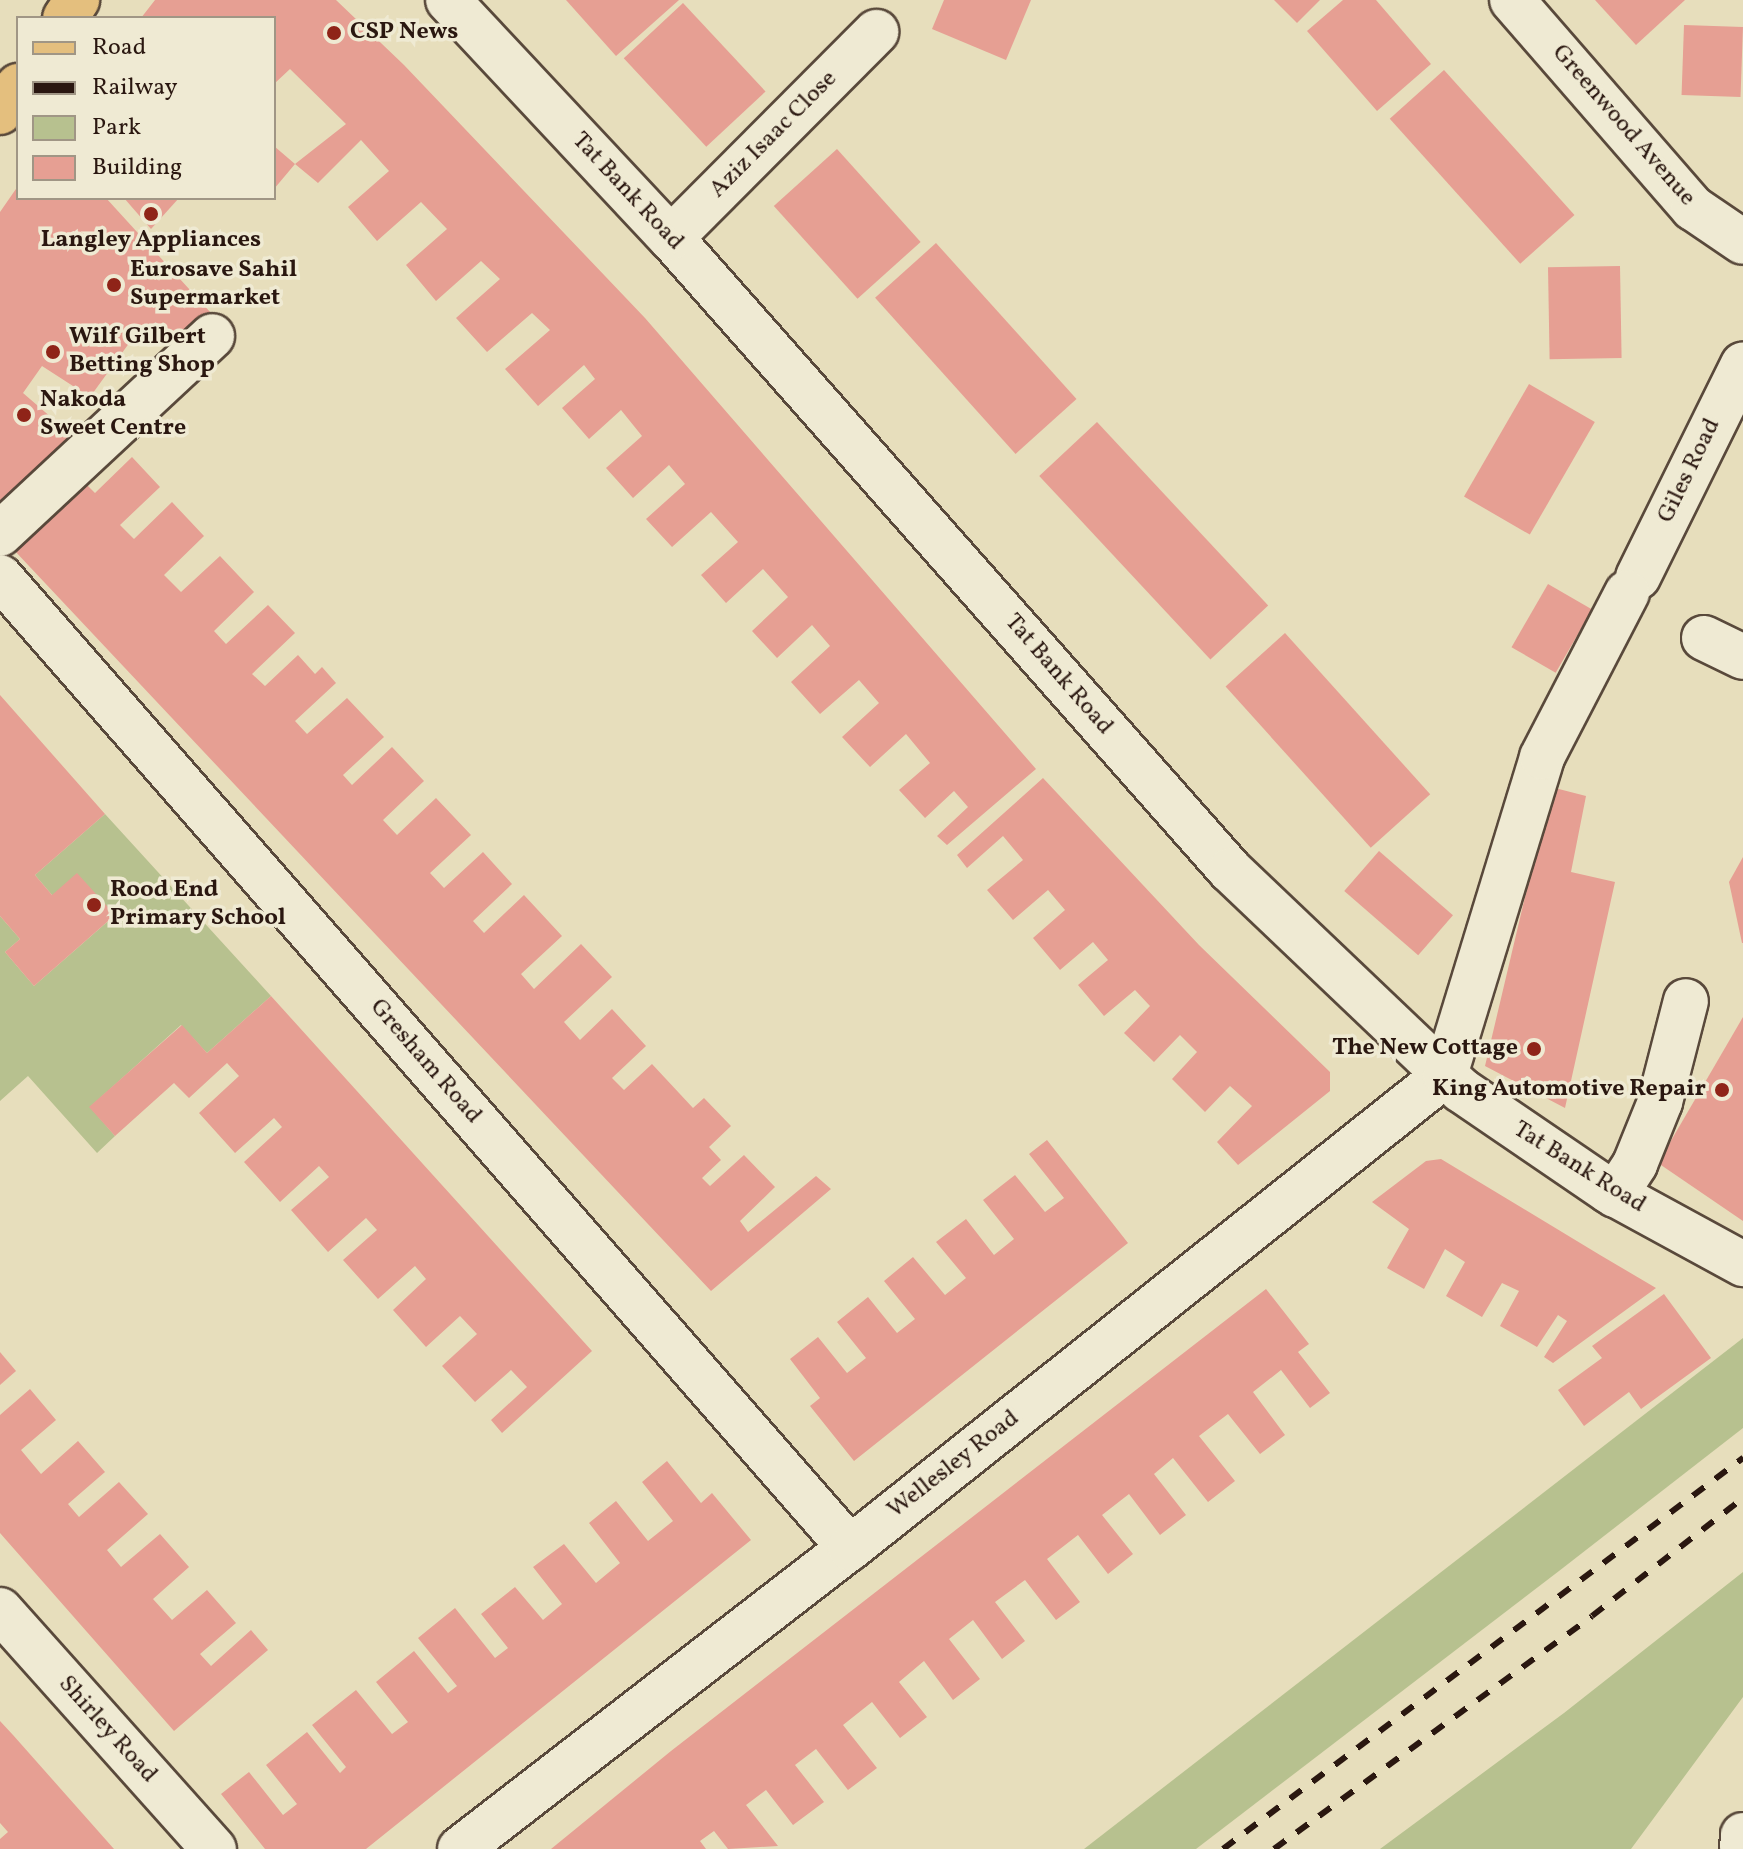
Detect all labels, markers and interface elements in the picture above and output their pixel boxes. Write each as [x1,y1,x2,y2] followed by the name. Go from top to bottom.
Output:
[16,16,276,200] legend
[350,19,458,47] place label: CSP News
[325,24,343,42] marker: CSP News
[92,31,146,65] text: Road
[1545,39,1701,213] street label: Greenwood Avenue
[704,65,844,205] street label: Aziz Isaac Close
[92,71,178,105] text: Railway
[92,111,141,145] text: Park
[565,127,689,257] street label: Tat Bank Road
[92,151,182,185] text: Building
[142,205,160,223] marker: Langley Appliances
[41,227,261,255] place label: Langley Appliances
[130,257,297,313] place label: Eurosave Sahil Supermarket
[105,276,123,294] marker: Eurosave Sahil Supermarket
[69,324,215,380] place label: Wilf Gilbert Betting Shop
[44,343,62,361] marker: Wilf Gilbert Betting Shop
[40,387,186,443] place label: Nakoda Sweet Centre
[15,406,33,424] marker: Nakoda Sweet Centre
[1652,414,1728,528] street label: Giles Road
[998,609,1118,741] street label: Tat Bank Road
[110,877,286,933] place label: Rood End Primary School
[85,896,103,914] marker: Rood End Primary School
[363,994,487,1130] street label: Gresham Road
[1332,1035,1518,1063] place label: The New Cottage
[1525,1040,1543,1058] marker: The New Cottage
[1432,1076,1706,1104] place label: King Automotive Repair
[1713,1081,1731,1099] marker: King Automotive Repair
[1507,1116,1651,1220] street label: Tat Bank Road
[882,1404,1026,1526] street label: Wellesley Road
[51,1670,163,1790] street label: Shirley Road

